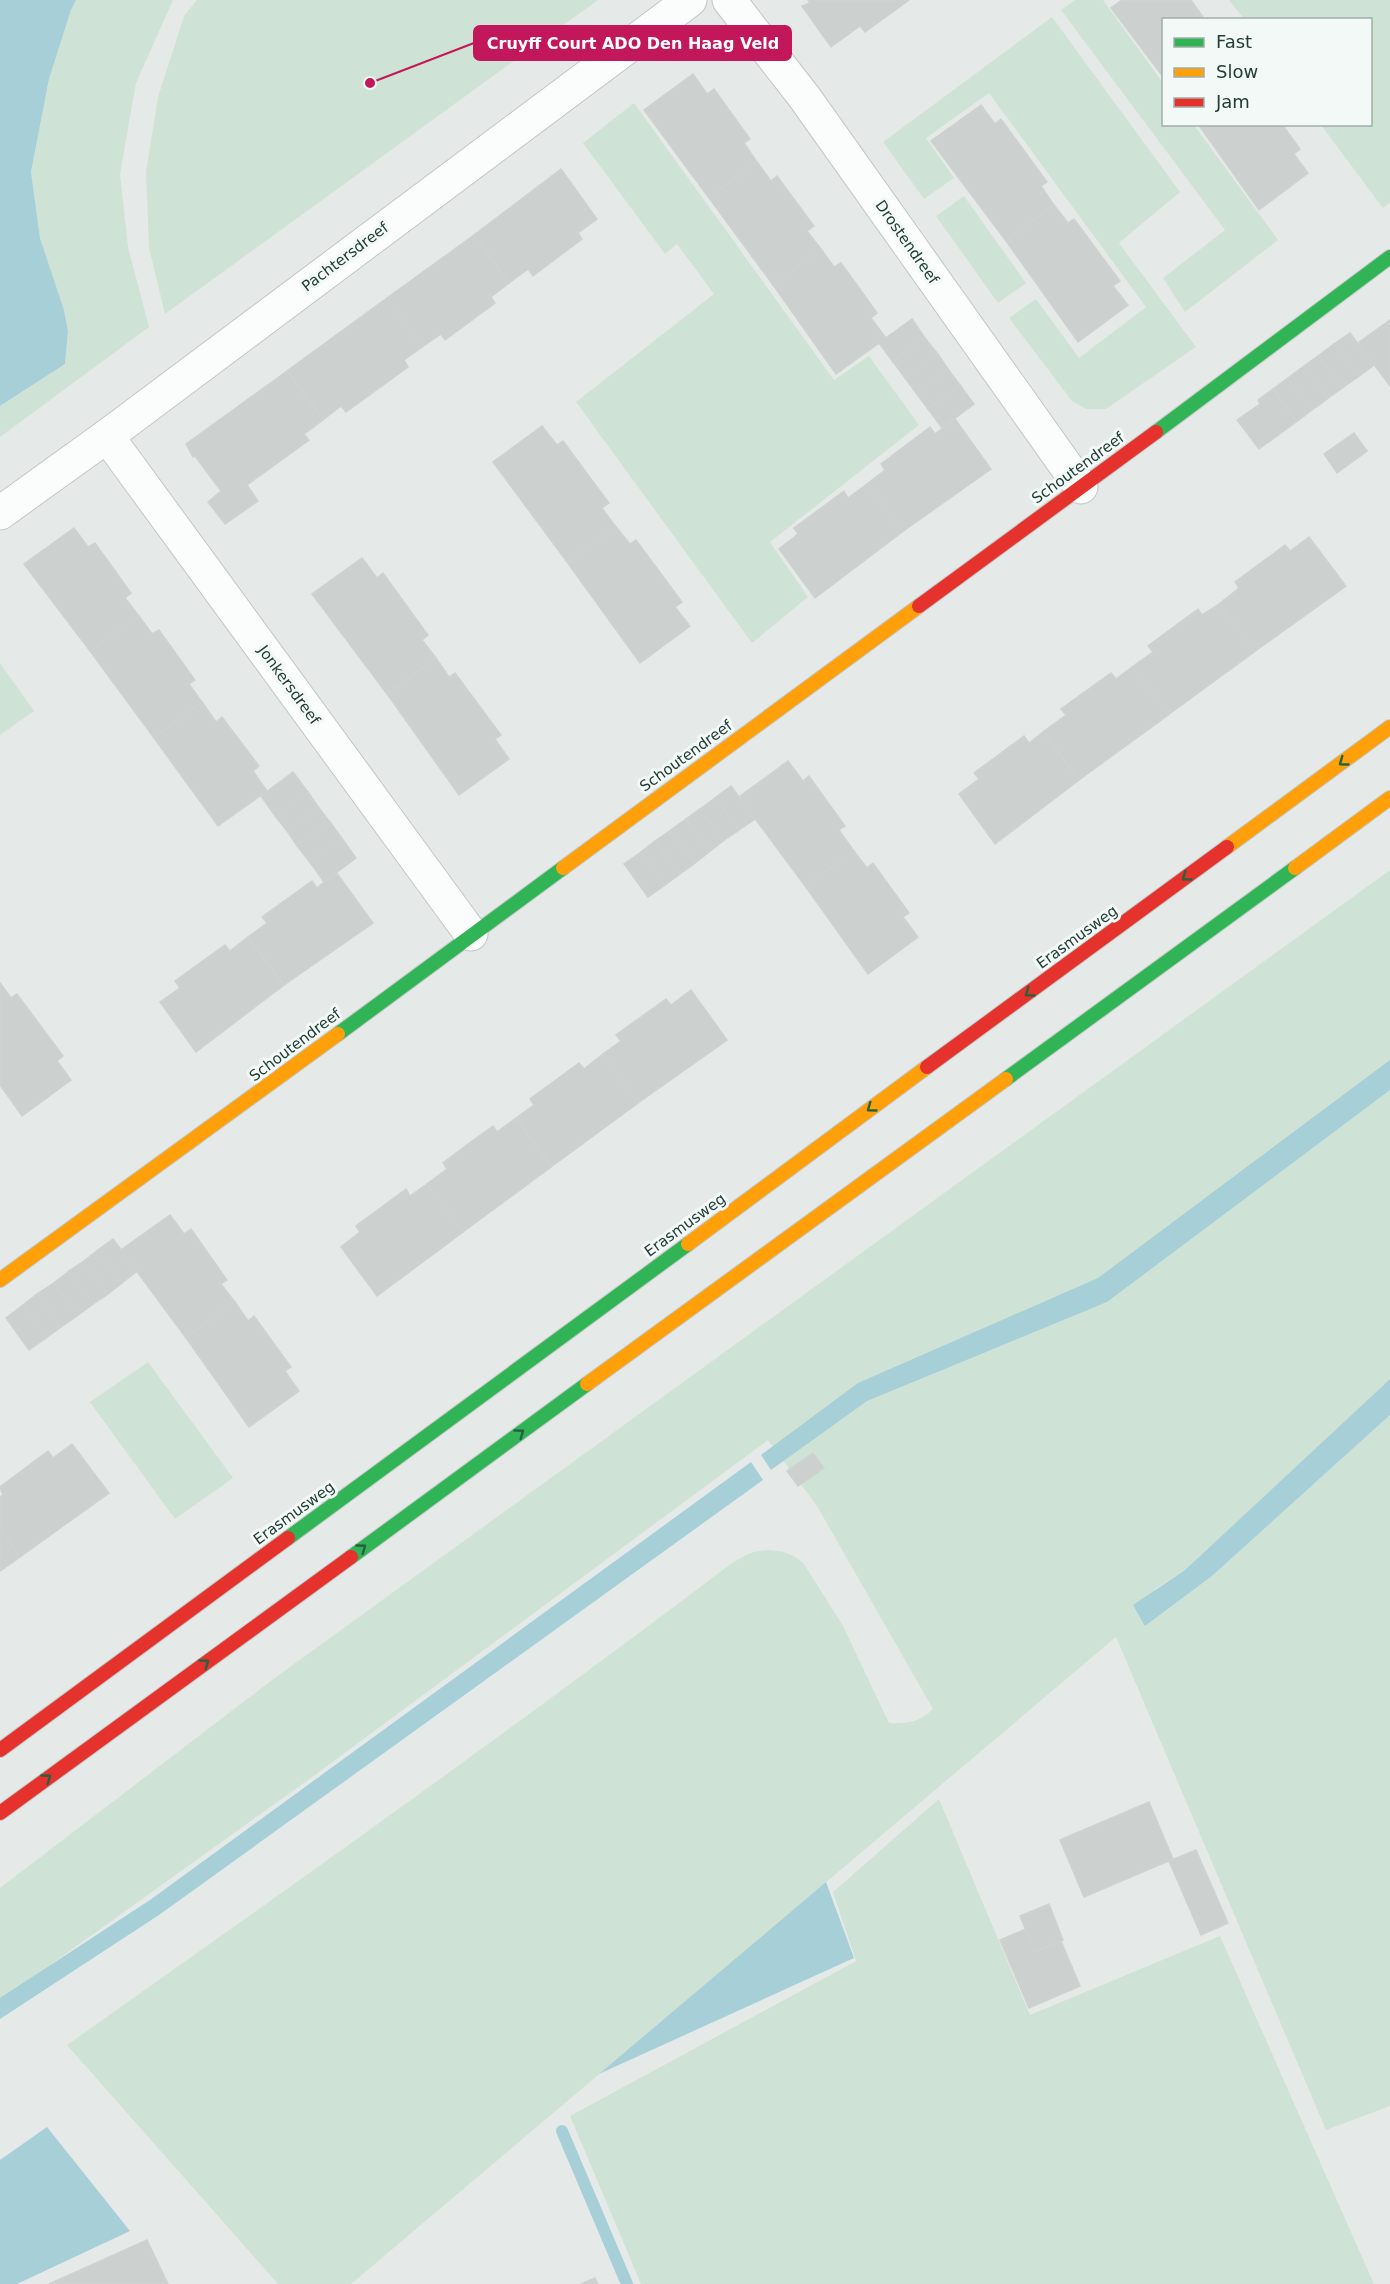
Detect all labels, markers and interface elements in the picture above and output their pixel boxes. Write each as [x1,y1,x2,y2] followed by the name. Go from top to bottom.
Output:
[1162,18,1372,126] legend
[474,26,791,60] callout: Cruyff Court ADO Den Haag Veld
[1216,31,1252,52] text: Fast
[487,34,779,53] text: Cruyff Court ADO Den Haag Veld
[1216,61,1258,82] text: Slow
[1215,91,1250,112] text: Jam
[871,197,943,288] street label: Drostendreef
[298,218,392,295] street label: Pachtersdreef
[1028,428,1128,508] street label: Schoutendreef
[254,641,324,729] street label: Jonkersdreef
[636,716,736,796] street label: Schoutendreef
[1338,755,1349,766] one-way arrow
[1181,870,1192,881] one-way arrow
[1033,902,1121,972] street label: Erasmusweg
[1024,986,1035,997] one-way arrow
[246,1004,345,1085] street label: Schoutendreef
[867,1101,878,1112] one-way arrow
[641,1190,729,1260] street label: Erasmusweg
[513,1429,524,1440] one-way arrow
[250,1478,338,1548] street label: Erasmusweg
[356,1544,367,1555] one-way arrow
[198,1659,209,1670] one-way arrow
[41,1774,52,1785] one-way arrow

